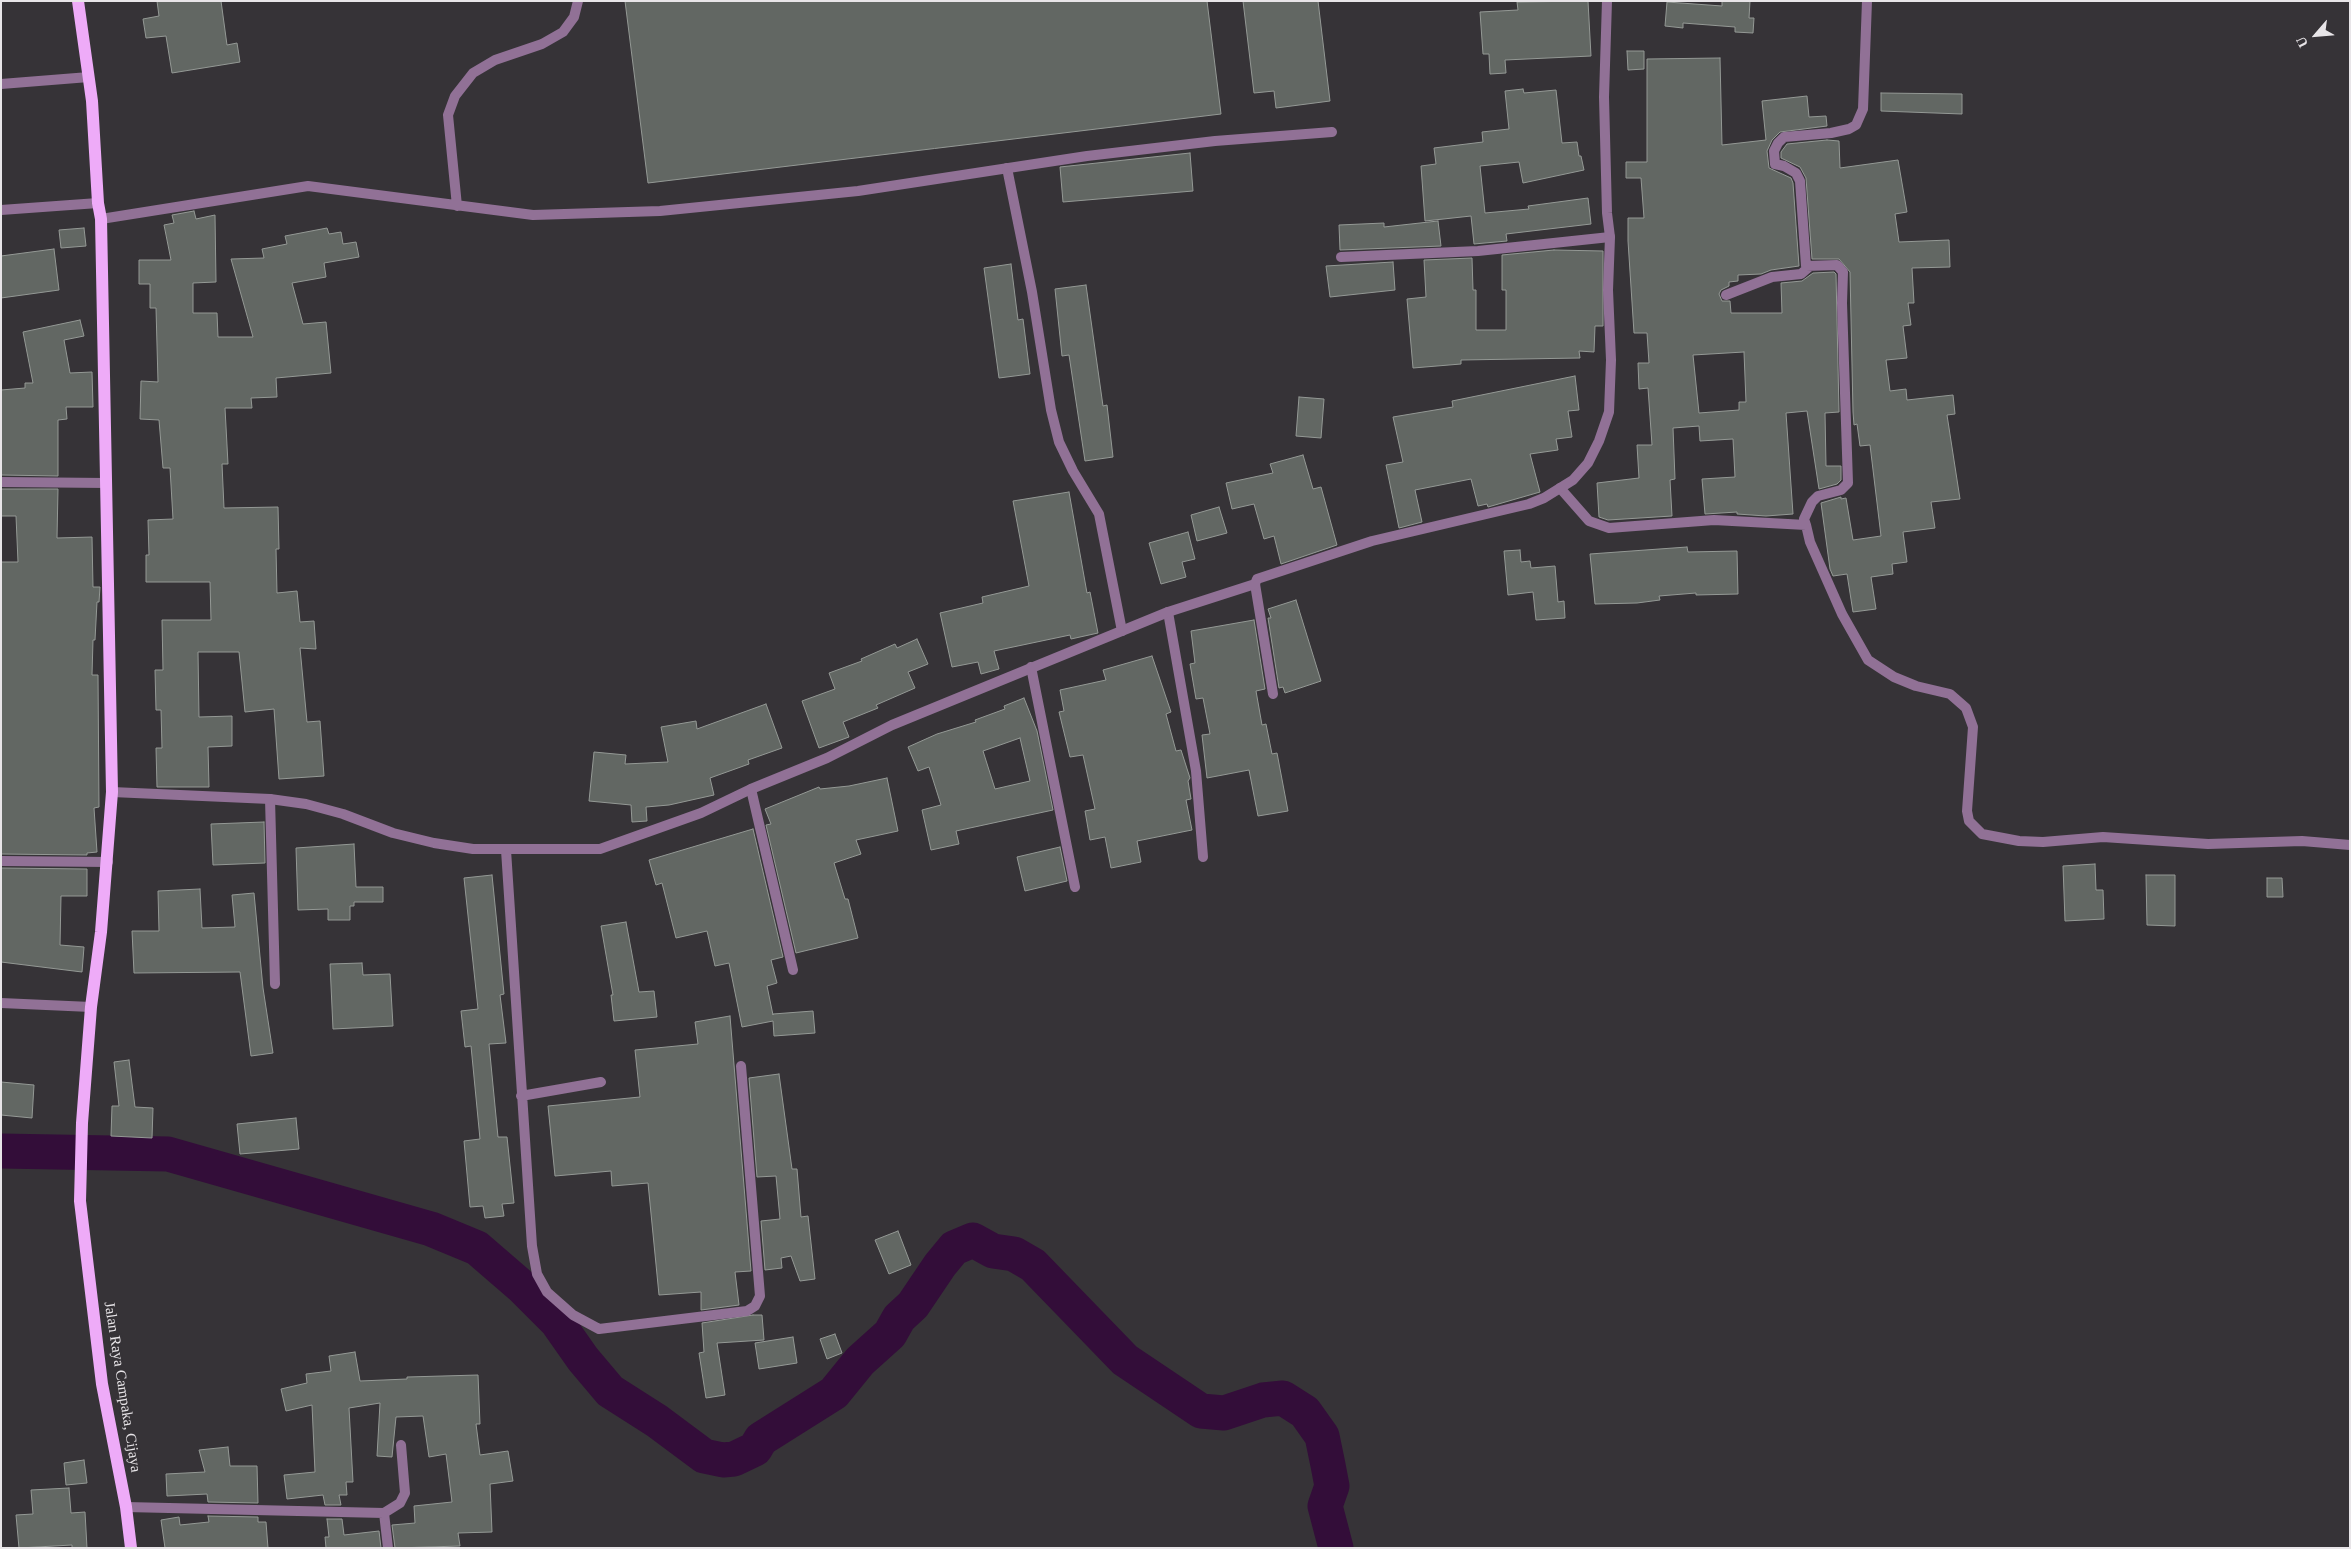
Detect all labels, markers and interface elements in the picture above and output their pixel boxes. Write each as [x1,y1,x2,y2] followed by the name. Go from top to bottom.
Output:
[2291,10,2341,60] north arrow
[2293,34,2311,50] text: U
[100,1300,144,1474] street label: Jalan Raya Campaka, Cijaya

